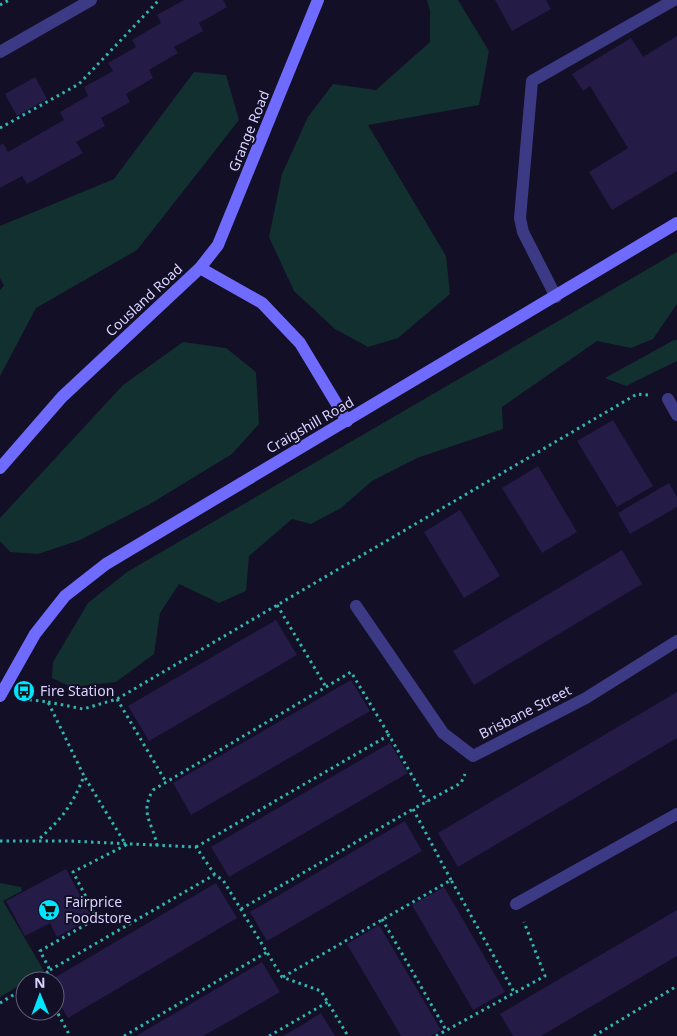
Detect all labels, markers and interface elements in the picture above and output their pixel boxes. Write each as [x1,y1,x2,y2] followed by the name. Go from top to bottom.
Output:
[224,87,273,174] street label: Grange Road
[101,259,186,340] street label: Cousland Road
[263,392,357,457] street label: Craigshill Road
[12,679,36,703] bus stop icon: Fire Station
[475,680,574,743] street label: Brisbane Street
[40,681,114,700] place label: Fire Station
[65,892,132,927] place label: Fairprice Foodstore
[37,898,61,922] supermarket icon: Fairprice Foodstore
[15,971,65,1021] north arrow
[34,973,46,992] text: N

